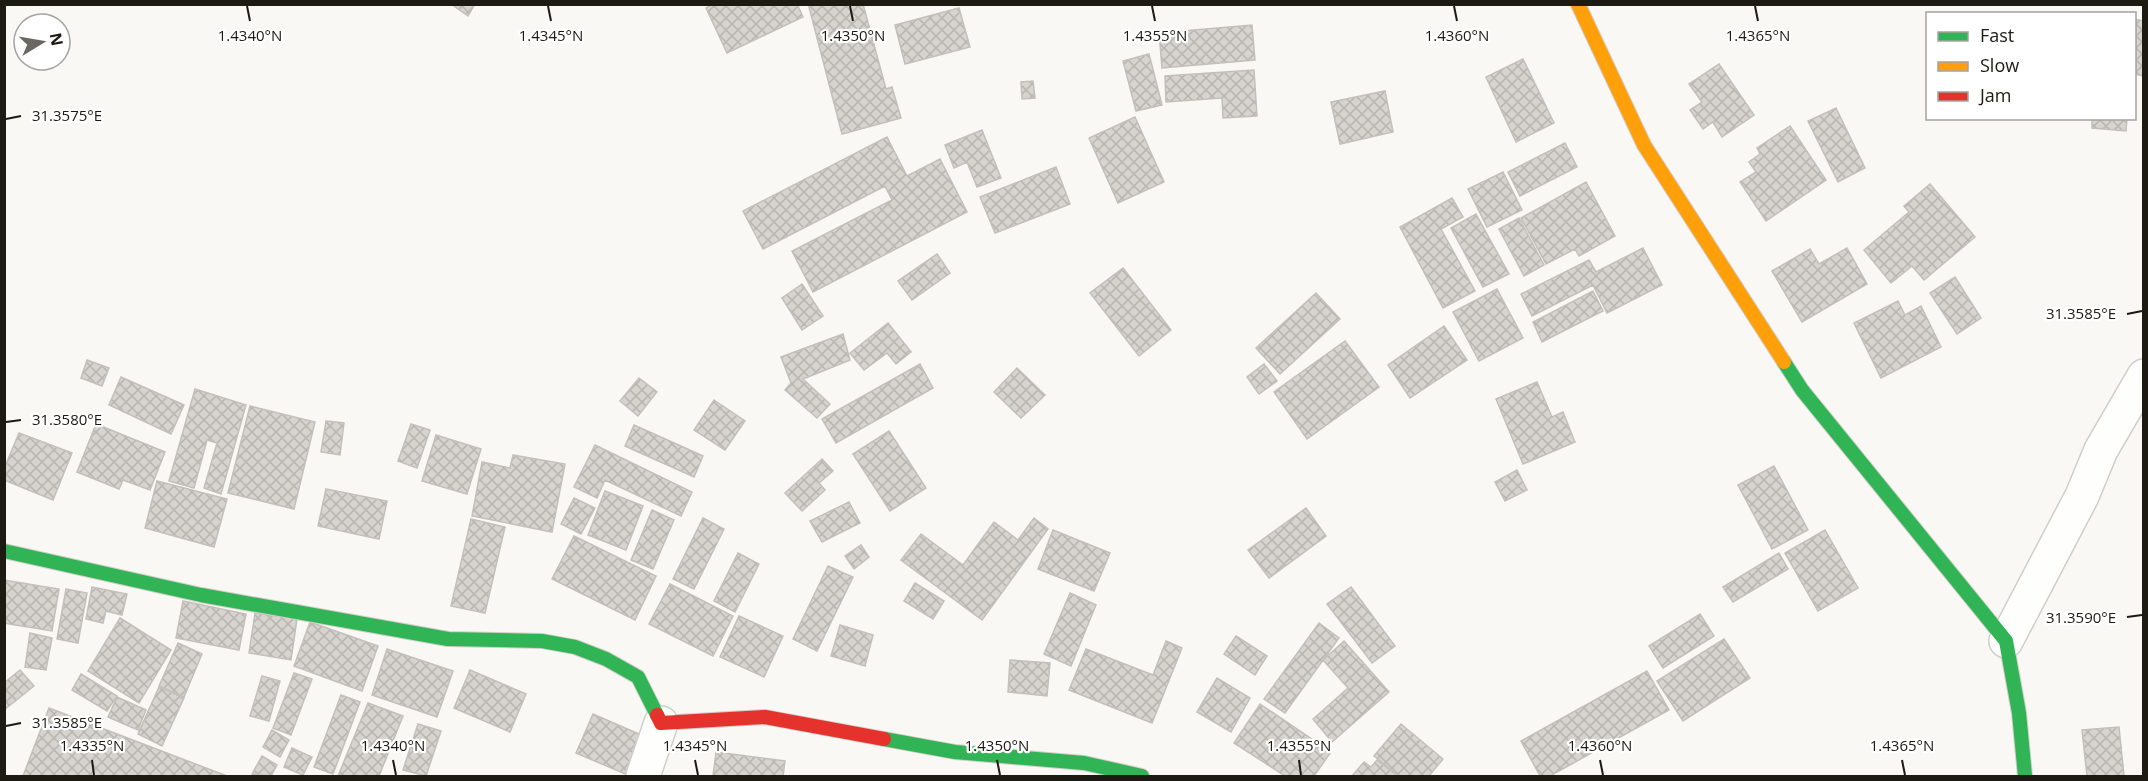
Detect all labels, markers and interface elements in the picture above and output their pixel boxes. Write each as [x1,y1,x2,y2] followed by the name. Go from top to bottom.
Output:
[12,12,72,72] north arrow
[1926,12,2136,120] legend
[1980,23,2014,47] text: Fast
[218,25,282,45] text: 1.4340°N
[519,25,583,45] text: 1.4345°N
[821,25,885,45] text: 1.4350°N
[1123,25,1187,45] text: 1.4355°N
[1425,25,1489,45] text: 1.4360°N
[1726,25,1790,45] text: 1.4365°N
[45,31,69,48] text: N
[1980,53,2019,77] text: Slow
[1978,83,2012,107] text: Jam
[32,105,102,125] text: 31.3575°E
[2046,303,2116,323] text: 31.3585°E
[32,409,102,429] text: 31.3580°E
[2046,607,2116,627] text: 31.3590°E
[32,712,102,732] text: 31.3585°E
[60,735,124,755] text: 1.4335°N
[361,735,425,755] text: 1.4340°N
[663,735,727,755] text: 1.4345°N
[965,735,1029,755] text: 1.4350°N
[1267,735,1331,755] text: 1.4355°N
[1568,735,1632,755] text: 1.4360°N
[1870,735,1934,755] text: 1.4365°N

